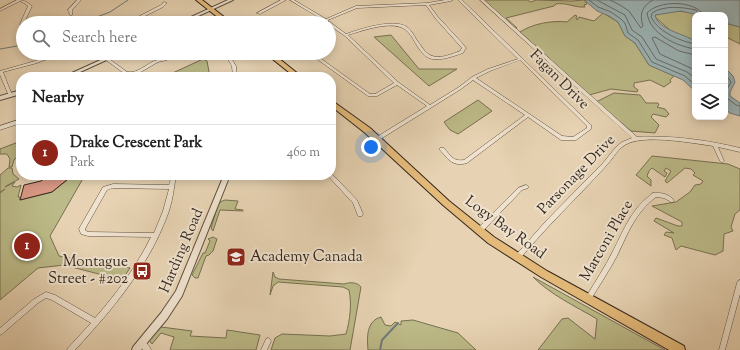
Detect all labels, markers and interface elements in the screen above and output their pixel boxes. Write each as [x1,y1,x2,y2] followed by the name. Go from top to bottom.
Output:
[692,12,728,120] map controls
[692,12,728,48] button: +
[16,16,336,60] search box
[30,27,52,49] icon: search
[62,28,137,49] text: Search here
[524,45,594,115] street label: Fagan Drive
[692,48,728,84] button: −
[692,84,728,120] button: layers
[32,86,84,110] text: Nearby
[533,130,621,220] street label: Parsonage Drive
[70,133,202,154] text: Drake Crescent Park
[361,137,381,157] your location
[43,144,47,162] text: 1
[287,144,320,162] text: 460 m
[70,154,95,172] text: Park
[460,191,550,265] street label: Logy Bay Road
[575,197,639,285] street label: Marconi Place
[155,205,209,296] street label: Harding Road
[14,231,40,261] pin: 1
[225,246,247,268] school or university icon: Academy Canada
[250,247,363,268] place label: Academy Canada
[48,252,128,290] place label: Montague Street - #202
[131,260,153,282] bus stop icon: Montague Street - #202

